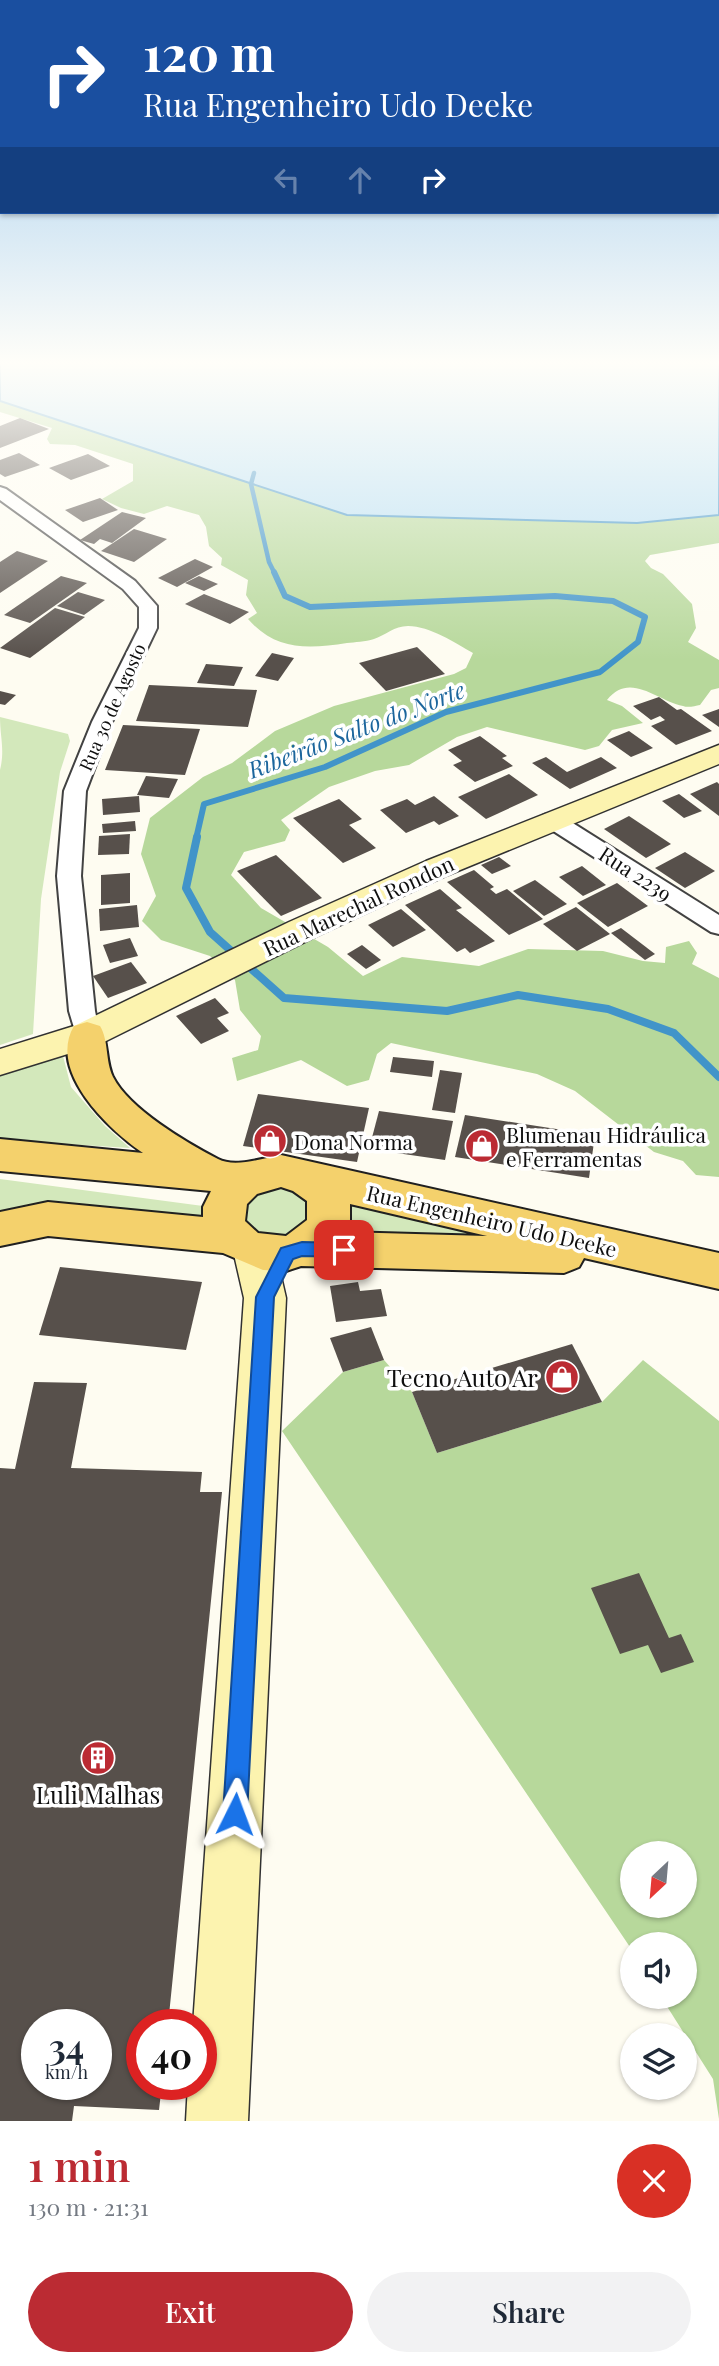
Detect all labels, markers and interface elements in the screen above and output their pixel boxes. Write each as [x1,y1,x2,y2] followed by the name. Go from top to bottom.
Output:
[143,19,275,84] text: 120 m
[28,28,119,119] icon: right
[143,82,533,125] text: Rua Engenheiro Udo Deeke
[268,161,306,199] icon: left
[341,161,379,199] icon: ahead
[414,161,452,199] icon: right
[73,639,151,774] street label: Rua 30 de Agosto
[242,673,469,785] water label: Ribeirão Salto do Norte
[594,839,678,907] street label: Rua 2239
[258,848,458,962] street label: Rua Marechal Rondon
[506,1120,706,1172] place label: Blumenau Hidráulica e Ferramentas
[251,1122,289,1160] shop icon: Dona Norma
[294,1127,414,1155] place label: Dona Norma
[463,1127,501,1165] shop icon: Blumenau Hidráulica e Ferramentas
[364,1178,620,1262] street label: Rua Engenheiro Udo Deeke
[314,1220,374,1280] pin
[325,1231,363,1269] icon: arrive
[543,1358,581,1396] shop icon: Tecno Auto Ar
[387,1361,538,1393] place label: Tecno Auto Ar
[79,1739,117,1777] building icon: Luli Malhas
[198,1777,272,1851] position arrow
[36,1778,160,1810] place label: Luli Malhas
[620,1841,696,1918] north arrow
[620,1841,697,2100] map controls
[620,1932,697,2009] button: sound
[126,2009,217,2100] speed limit sign: 40
[49,2022,84,2069] text: 34
[620,2023,697,2100] button: layers
[45,2060,88,2084] text: km/h
[28,2137,130,2193] text: 1 min
[617,2144,691,2218] button: close
[28,2191,149,2222] text: 130 m · 21:31
[28,2272,353,2352] button: Exit
[367,2272,691,2352] button: Share

